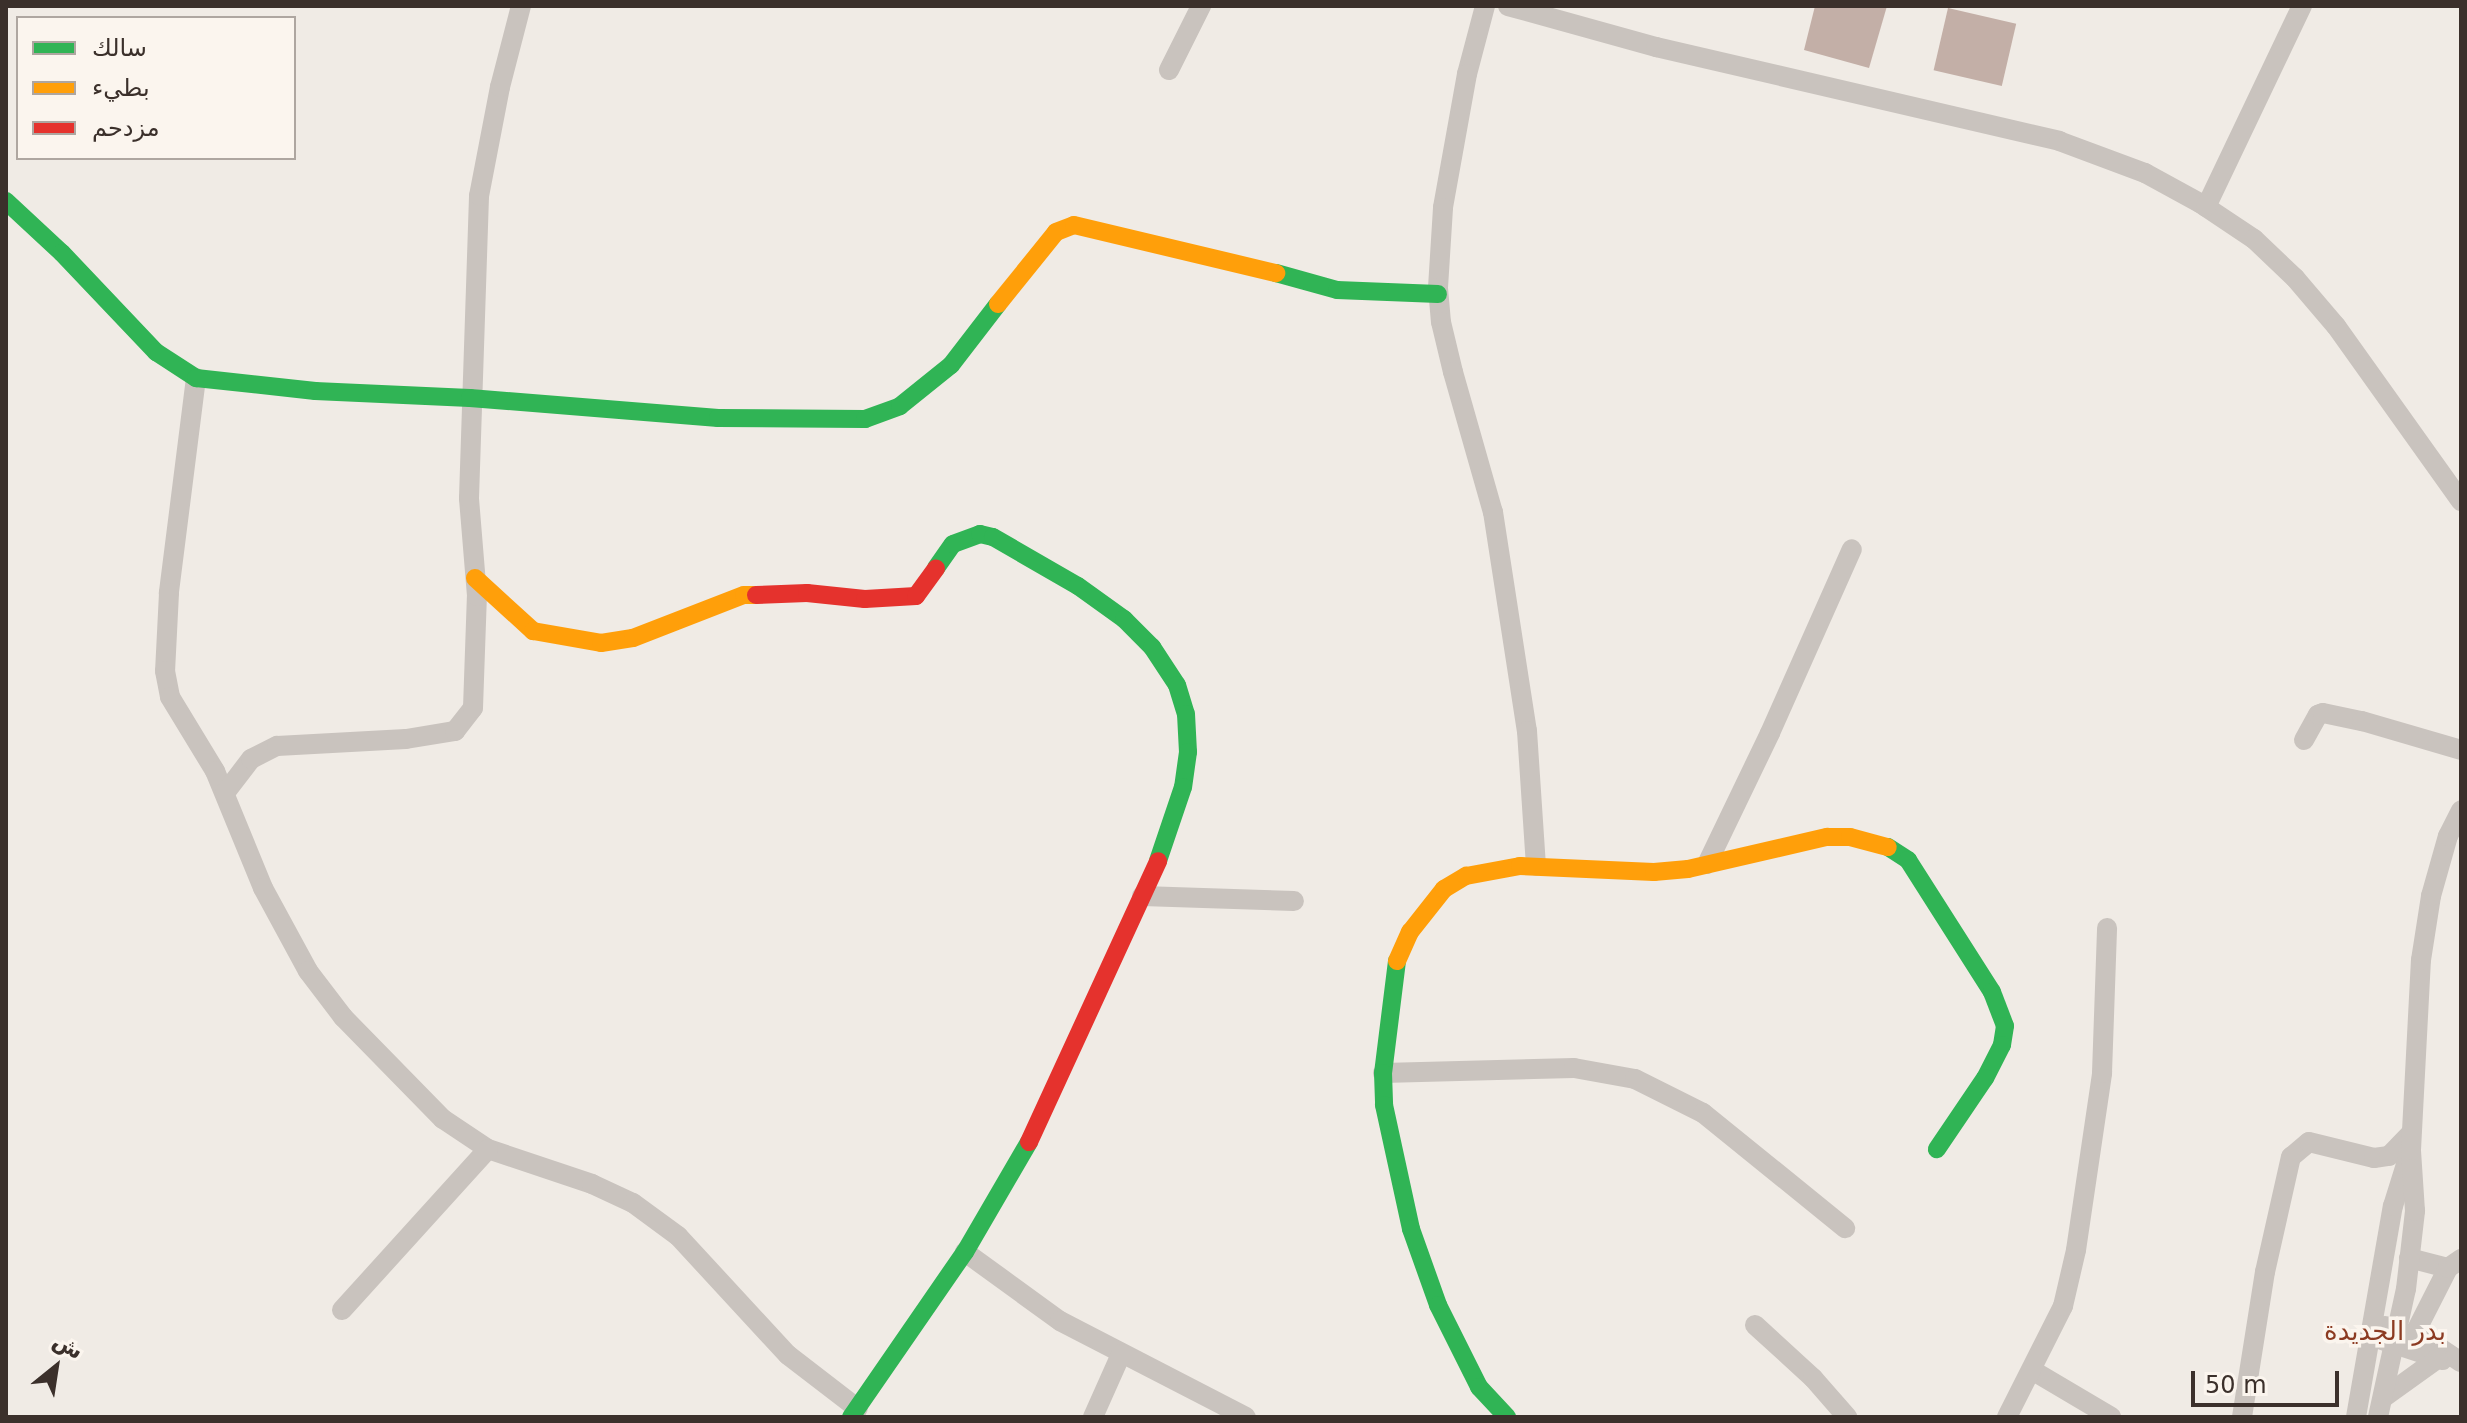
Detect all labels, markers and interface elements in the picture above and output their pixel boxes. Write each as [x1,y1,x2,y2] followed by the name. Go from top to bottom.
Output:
[16,16,296,160] legend
[92,34,147,62] text: سالك
[92,74,150,102] text: بطيء
[92,114,160,142] text: مزدحم
[2324,1316,2446,1348] district label: بدر الجديدة
[16,1327,96,1407] north arrow
[49,1327,88,1364] text: ش
[2195,1355,2343,1405] scale bar
[2205,1371,2267,1399] text: 50 m

